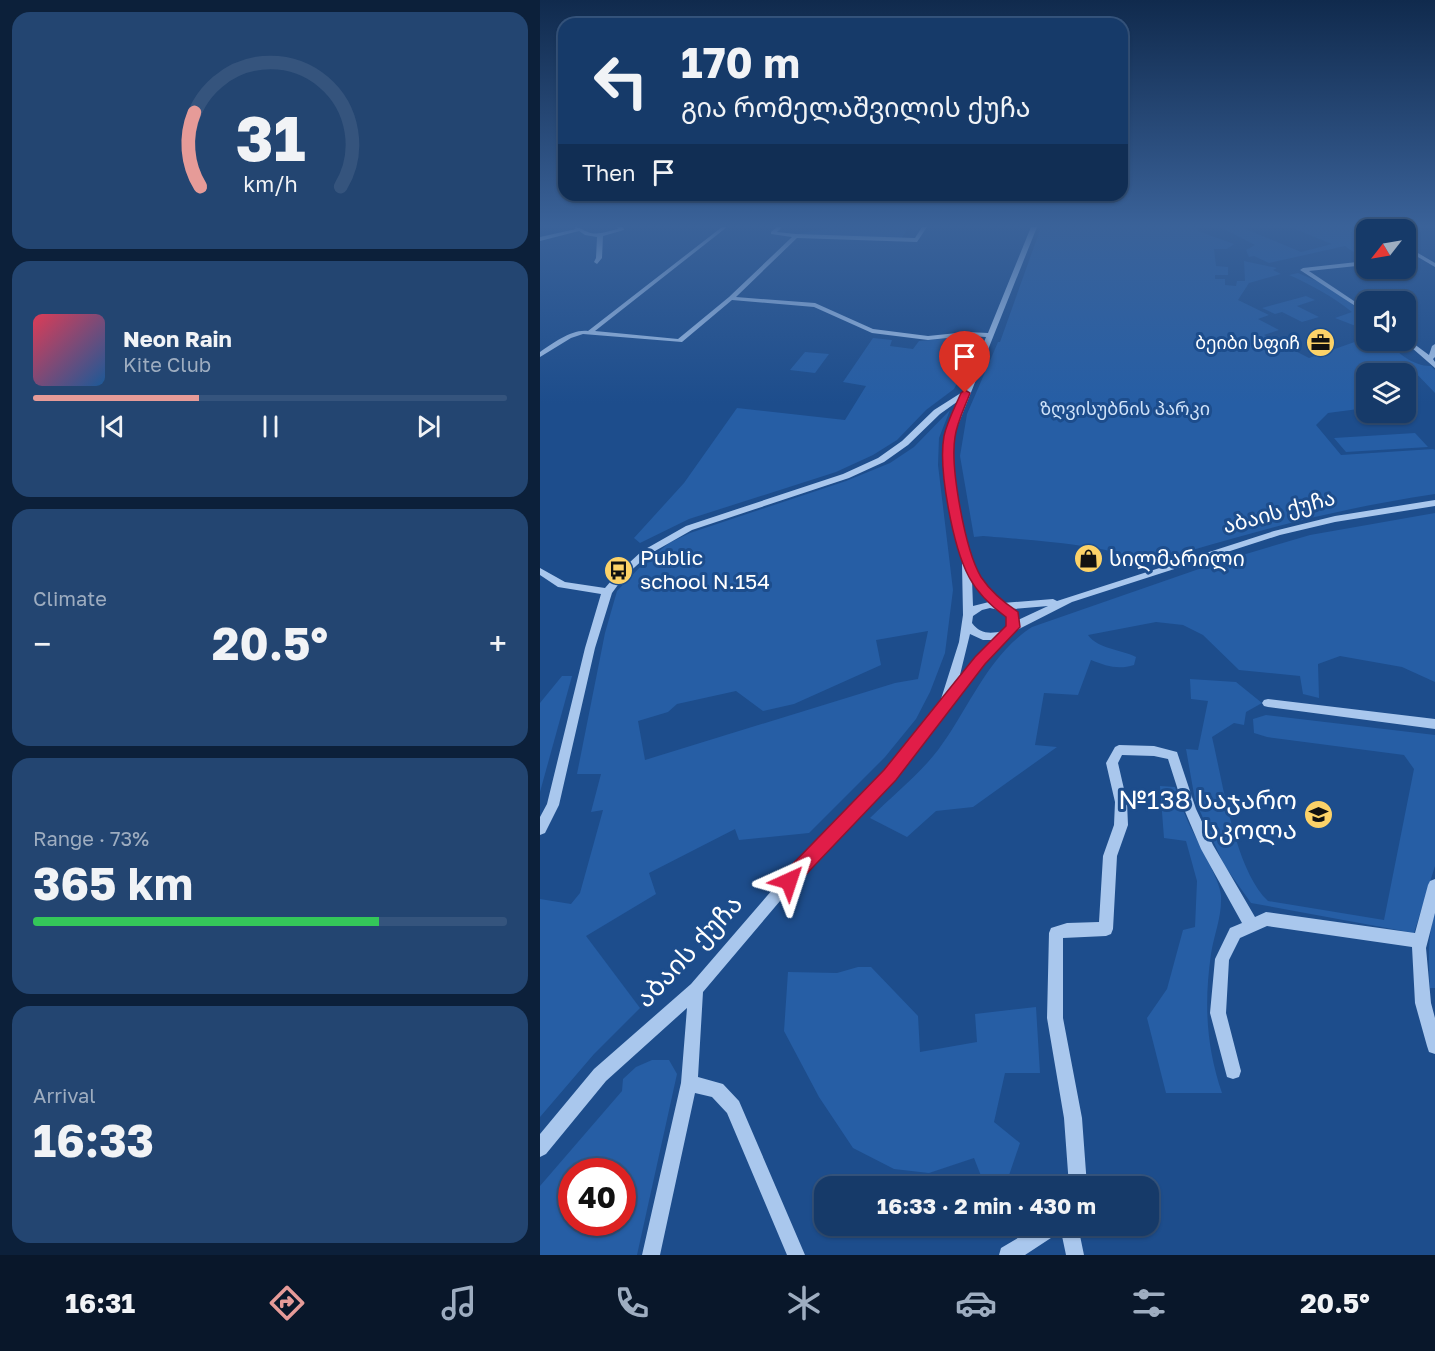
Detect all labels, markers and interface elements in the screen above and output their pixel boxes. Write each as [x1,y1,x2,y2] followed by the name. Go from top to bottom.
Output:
[681,37,800,87] text: 170 m
[582,42,660,120] icon: left
[681,91,1031,123] text: გია რომელაშვილის ქუჩა
[235,100,305,175] text: 31
[647,156,680,189] icon: arrive
[582,159,635,186] text: Then
[243,172,297,198] text: km/h
[1356,219,1416,279] north arrow
[1356,219,1416,423] map controls
[1356,291,1416,351] button: sound
[123,325,232,352] text: Neon Rain
[1305,327,1337,359] office icon: ბეიბი სფიჩ
[939,331,990,393] pin
[1195,331,1300,354] place label: ბეიბი სფიჩ
[948,340,981,373] icon: arrive
[123,352,211,376] text: Kite Club
[1356,363,1416,423] button: layers
[1040,397,1210,420] park label: ზღვისუბნის პარკი
[96,410,129,443] icon: previous
[254,410,287,443] icon: pause
[412,410,445,443] icon: next
[1220,484,1338,538] street label: აბაის ქუჩა
[1072,543,1104,575] shop icon: სილმარილი
[640,544,770,594] place label: Public school N.154
[1109,545,1245,572] place label: სილმარილი
[603,554,635,586] bus stop icon: Public school N.154
[33,586,107,610] text: Climate
[212,616,328,670] text: 20.5°
[33,624,51,663] text: −
[489,624,507,663] text: +
[1118,784,1297,846] place label: №138 საჯარო სკოლა
[1302,799,1334,831] school or university icon: №138 საჯარო სკოლა
[33,826,149,850] text: Range · 73%
[757,849,821,913] position arrow
[33,856,193,910] text: 365 km
[629,888,748,1013] street label: აბაის ქუჩა
[33,1083,96,1107] text: Arrival
[33,1113,154,1167] text: 16:33
[558,1158,636,1236] speed limit sign: 40
[877,1192,1096,1219] text: 16:33 · 2 min · 430 m
[266,1282,308,1324] icon: directions
[438,1282,480,1324] icon: music
[611,1282,653,1324] icon: phone
[783,1282,825,1324] icon: climate
[955,1282,997,1324] icon: car
[1128,1282,1170,1324] icon: filters
[65,1287,135,1319] text: 16:31
[1300,1287,1370,1319] text: 20.5°

